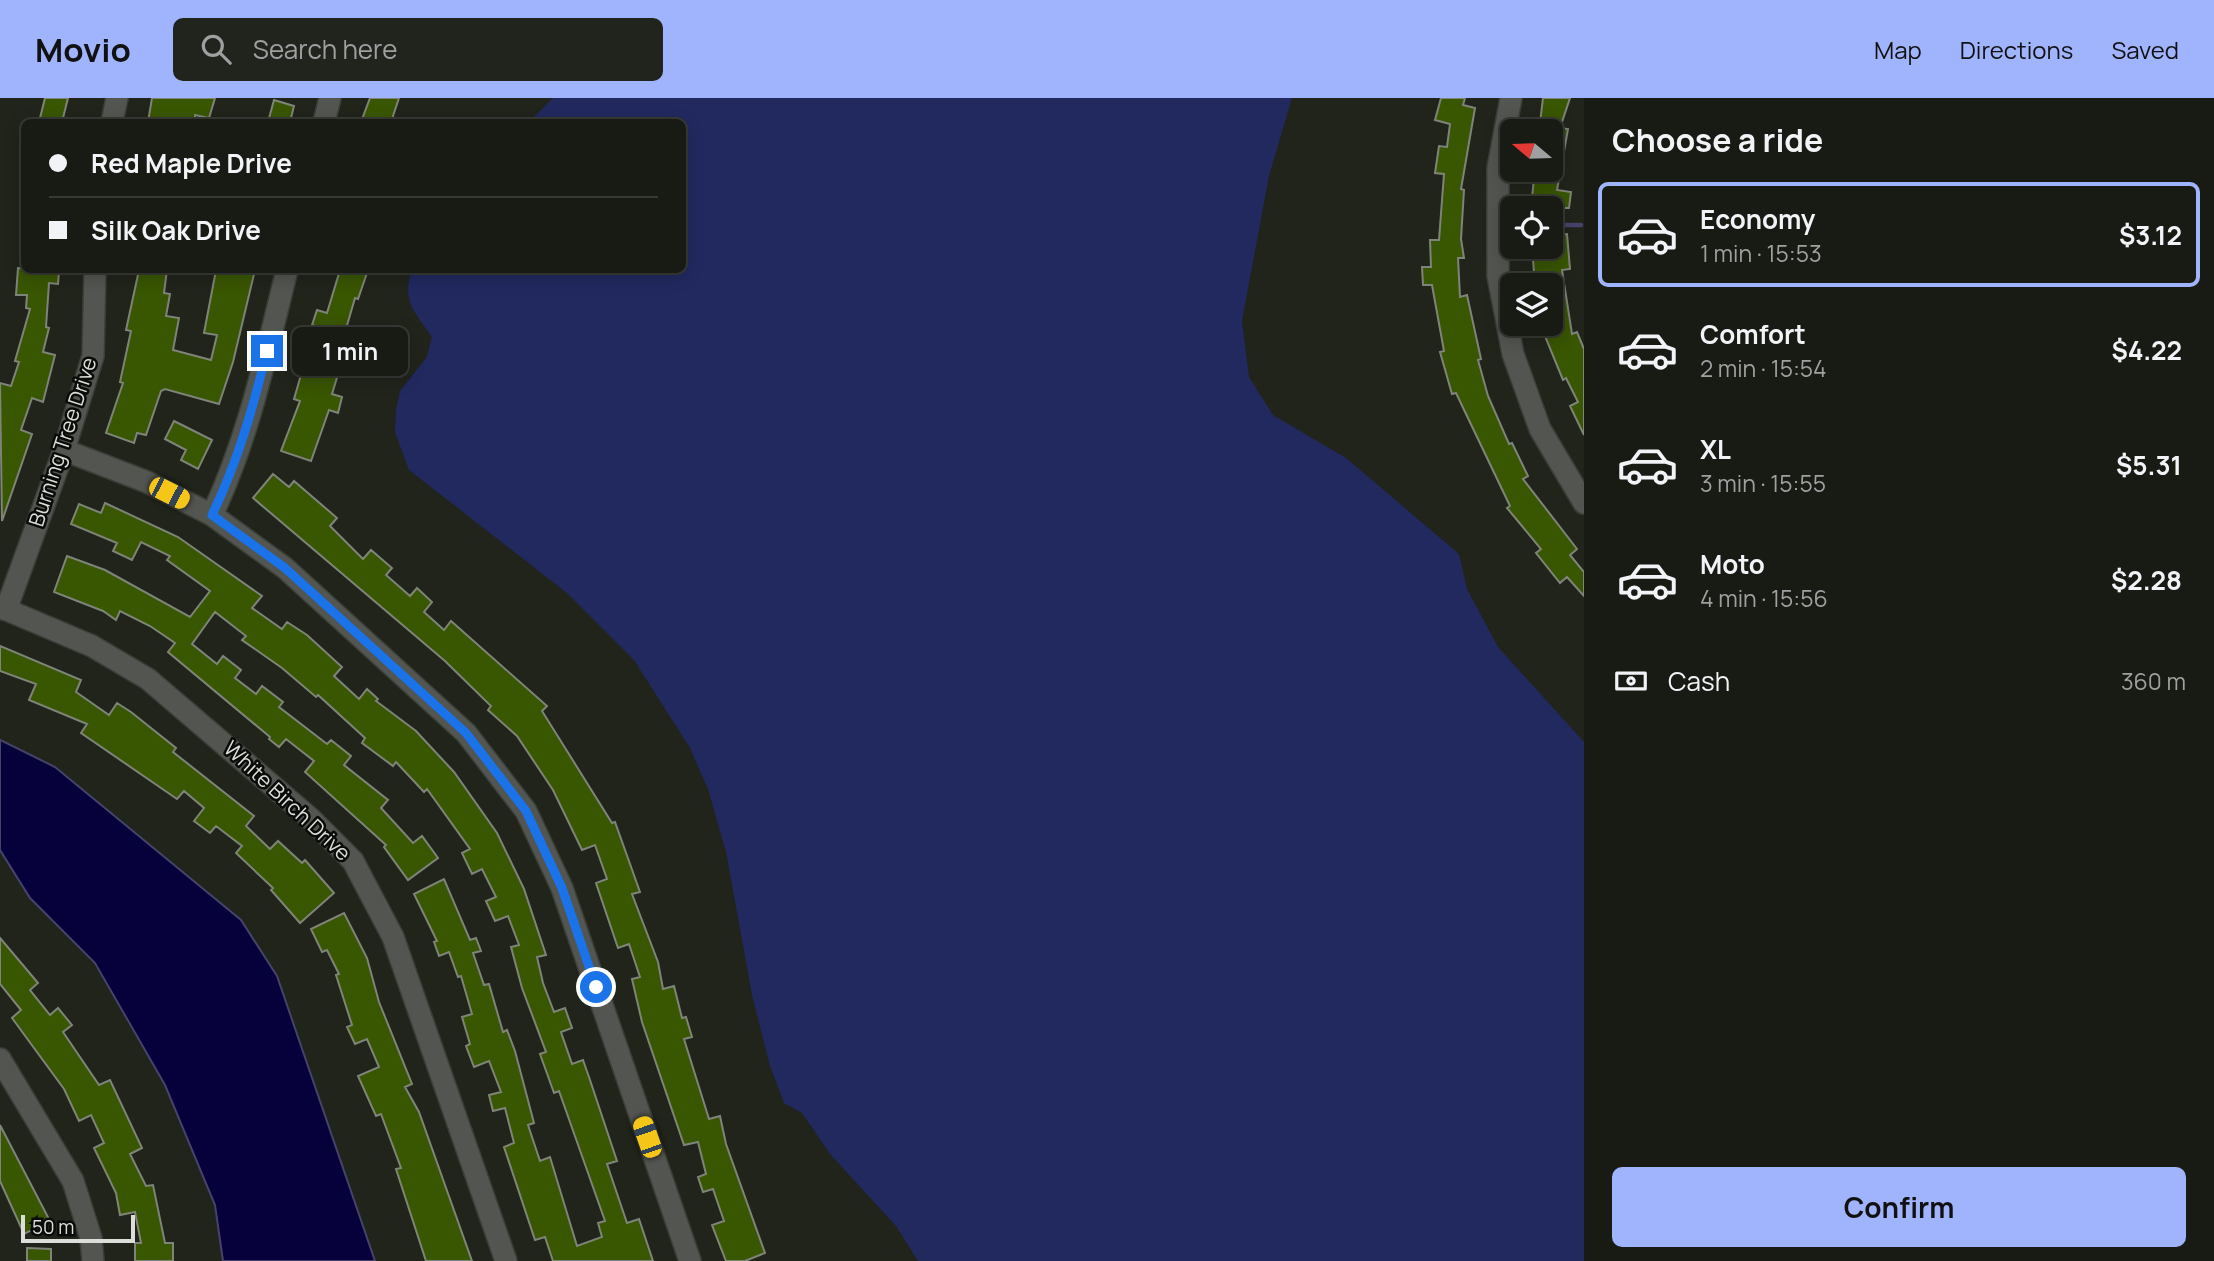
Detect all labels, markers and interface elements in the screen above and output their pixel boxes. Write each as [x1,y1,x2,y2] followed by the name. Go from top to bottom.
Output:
[173,18,663,81] search box
[35,27,131,72] text: Movio
[197,30,235,68] icon: search
[253,31,397,67] text: Search here
[1874,33,1922,66] text: Map
[1960,33,2073,66] text: Directions
[2111,33,2179,66] text: Saved
[1612,118,1823,162] text: Choose a ride
[1500,119,1563,182] north arrow
[1500,119,1563,336] map controls
[91,145,292,181] text: Red Maple Drive
[1500,196,1563,259] button: locate
[1700,201,1815,237] text: Economy
[1616,203,1679,266] icon: car
[91,212,261,248] text: Silk Oak Drive
[2119,217,2182,253] text: $3.12
[1700,237,1822,269] text: 1 min · 15:53
[1500,273,1563,336] button: layers
[1700,316,1806,352] text: Comfort
[1616,318,1679,381] icon: car
[292,327,407,376] callout: 1 min
[2112,332,2182,368] text: $4.22
[251,335,283,367] route end
[322,335,378,367] text: 1 min
[1700,352,1827,384] text: 2 min · 15:54
[22,354,103,530] street label: Burning Tree Drive
[1700,431,1731,467] text: XL
[1616,433,1679,496] icon: car
[2116,447,2182,483] text: $5.31
[1700,467,1826,499] text: 3 min · 15:55
[146,474,193,512] car
[1700,546,1765,582] text: Moto
[1616,548,1679,611] icon: car
[2111,562,2182,598] text: $2.28
[1700,582,1828,614] text: 4 min · 15:56
[1612,662,1650,700] icon: cash
[1668,663,1730,699] text: Cash
[2121,665,2186,697] text: 360 m
[218,734,357,866] street label: White Birch Drive
[580,971,612,1003] route start
[631,1114,664,1160] car
[1612,1167,2186,1247] button: Confirm
[21,1212,135,1244] scale bar
[32,1214,74,1240] text: 50 m

